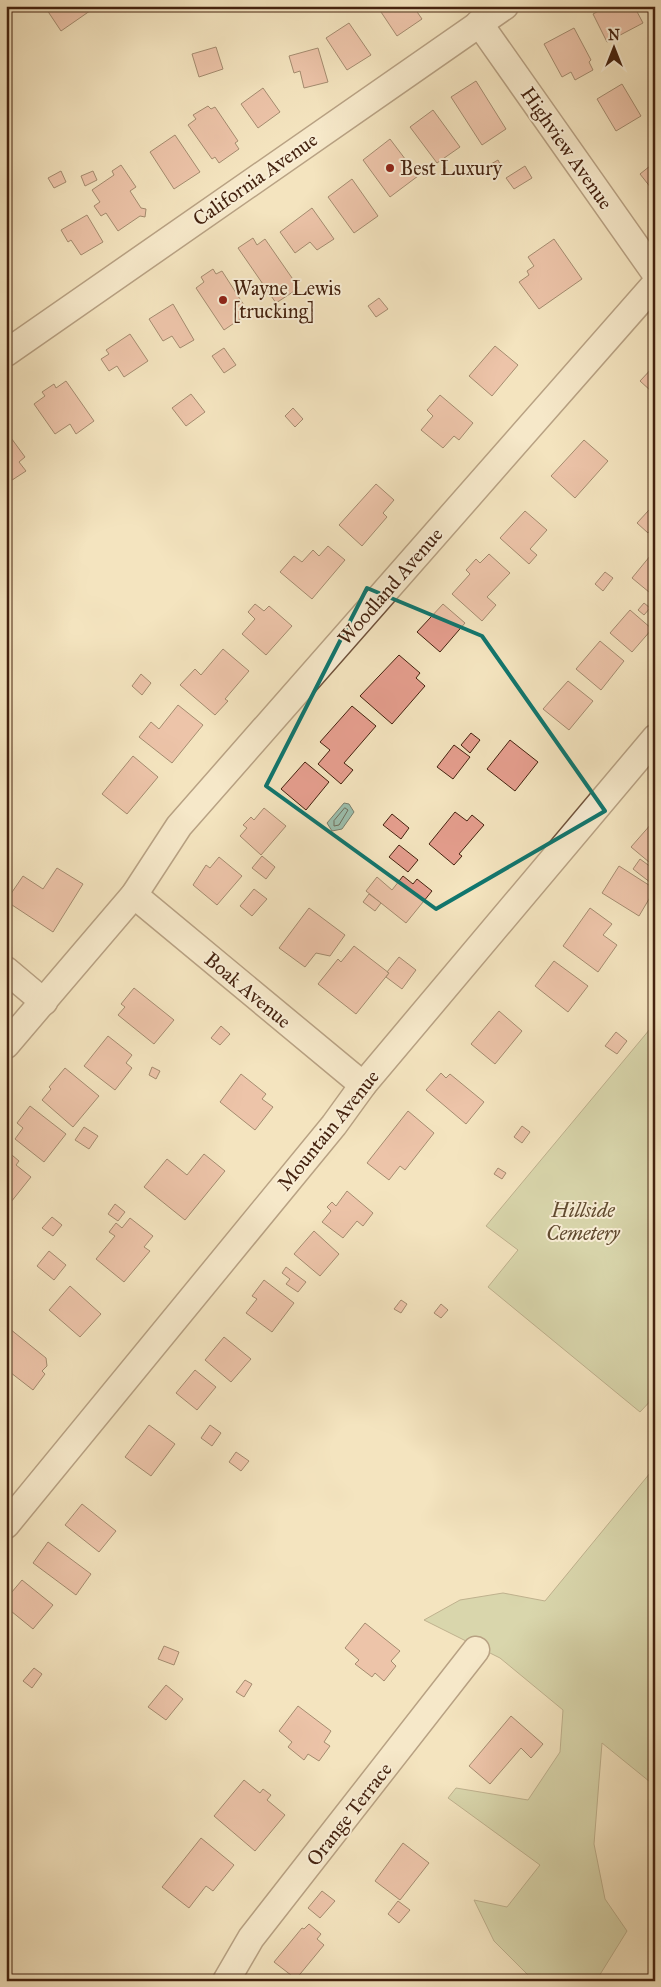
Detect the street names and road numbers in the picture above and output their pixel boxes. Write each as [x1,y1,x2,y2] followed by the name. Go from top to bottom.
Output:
[515,82,618,214] street label: Highview Avenue
[188,127,322,231] street label: California Avenue
[332,522,448,650] street label: Woodland Avenue
[200,947,296,1033] street label: Boak Avenue
[272,1065,384,1195] street label: Mountain Avenue
[301,1758,398,1871] street label: Orange Terrace

